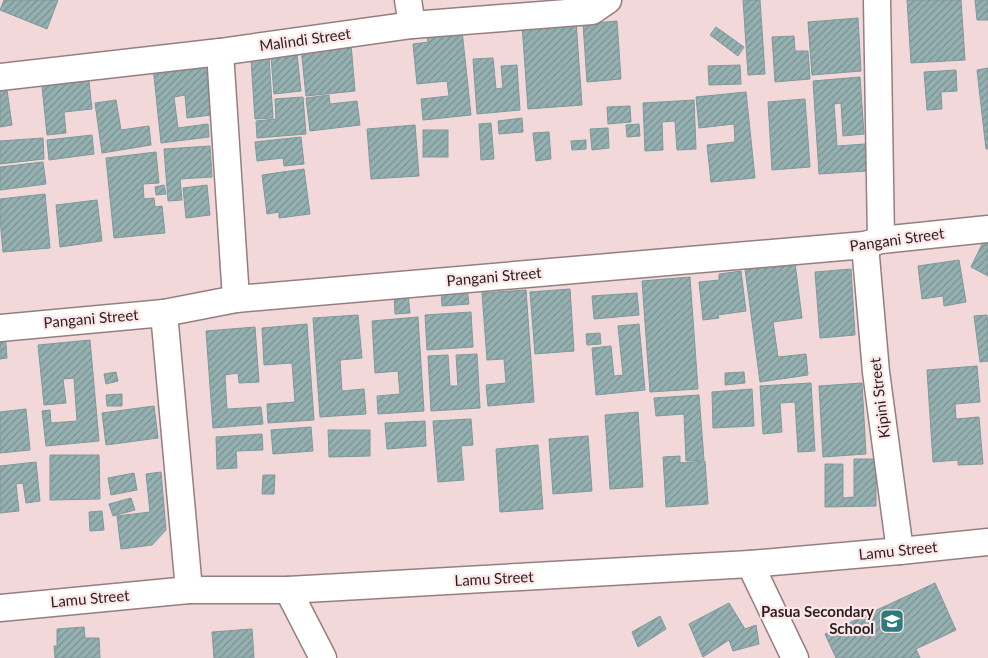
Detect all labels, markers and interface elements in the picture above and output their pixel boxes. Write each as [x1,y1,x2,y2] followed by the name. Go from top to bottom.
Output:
[258,24,352,54] street label: Malindi Street
[848,223,946,255] street label: Pangani Street
[446,263,543,289] street label: Pangani Street
[43,305,140,331] street label: Pangani Street
[865,356,893,439] street label: Kipini Street
[858,537,939,563] street label: Lamu Street
[454,567,535,589] street label: Lamu Street
[50,586,131,610] street label: Lamu Street
[761,602,874,637] place label: Pasua Secondary School
[879,608,905,634] school or university icon: Pasua Secondary School

